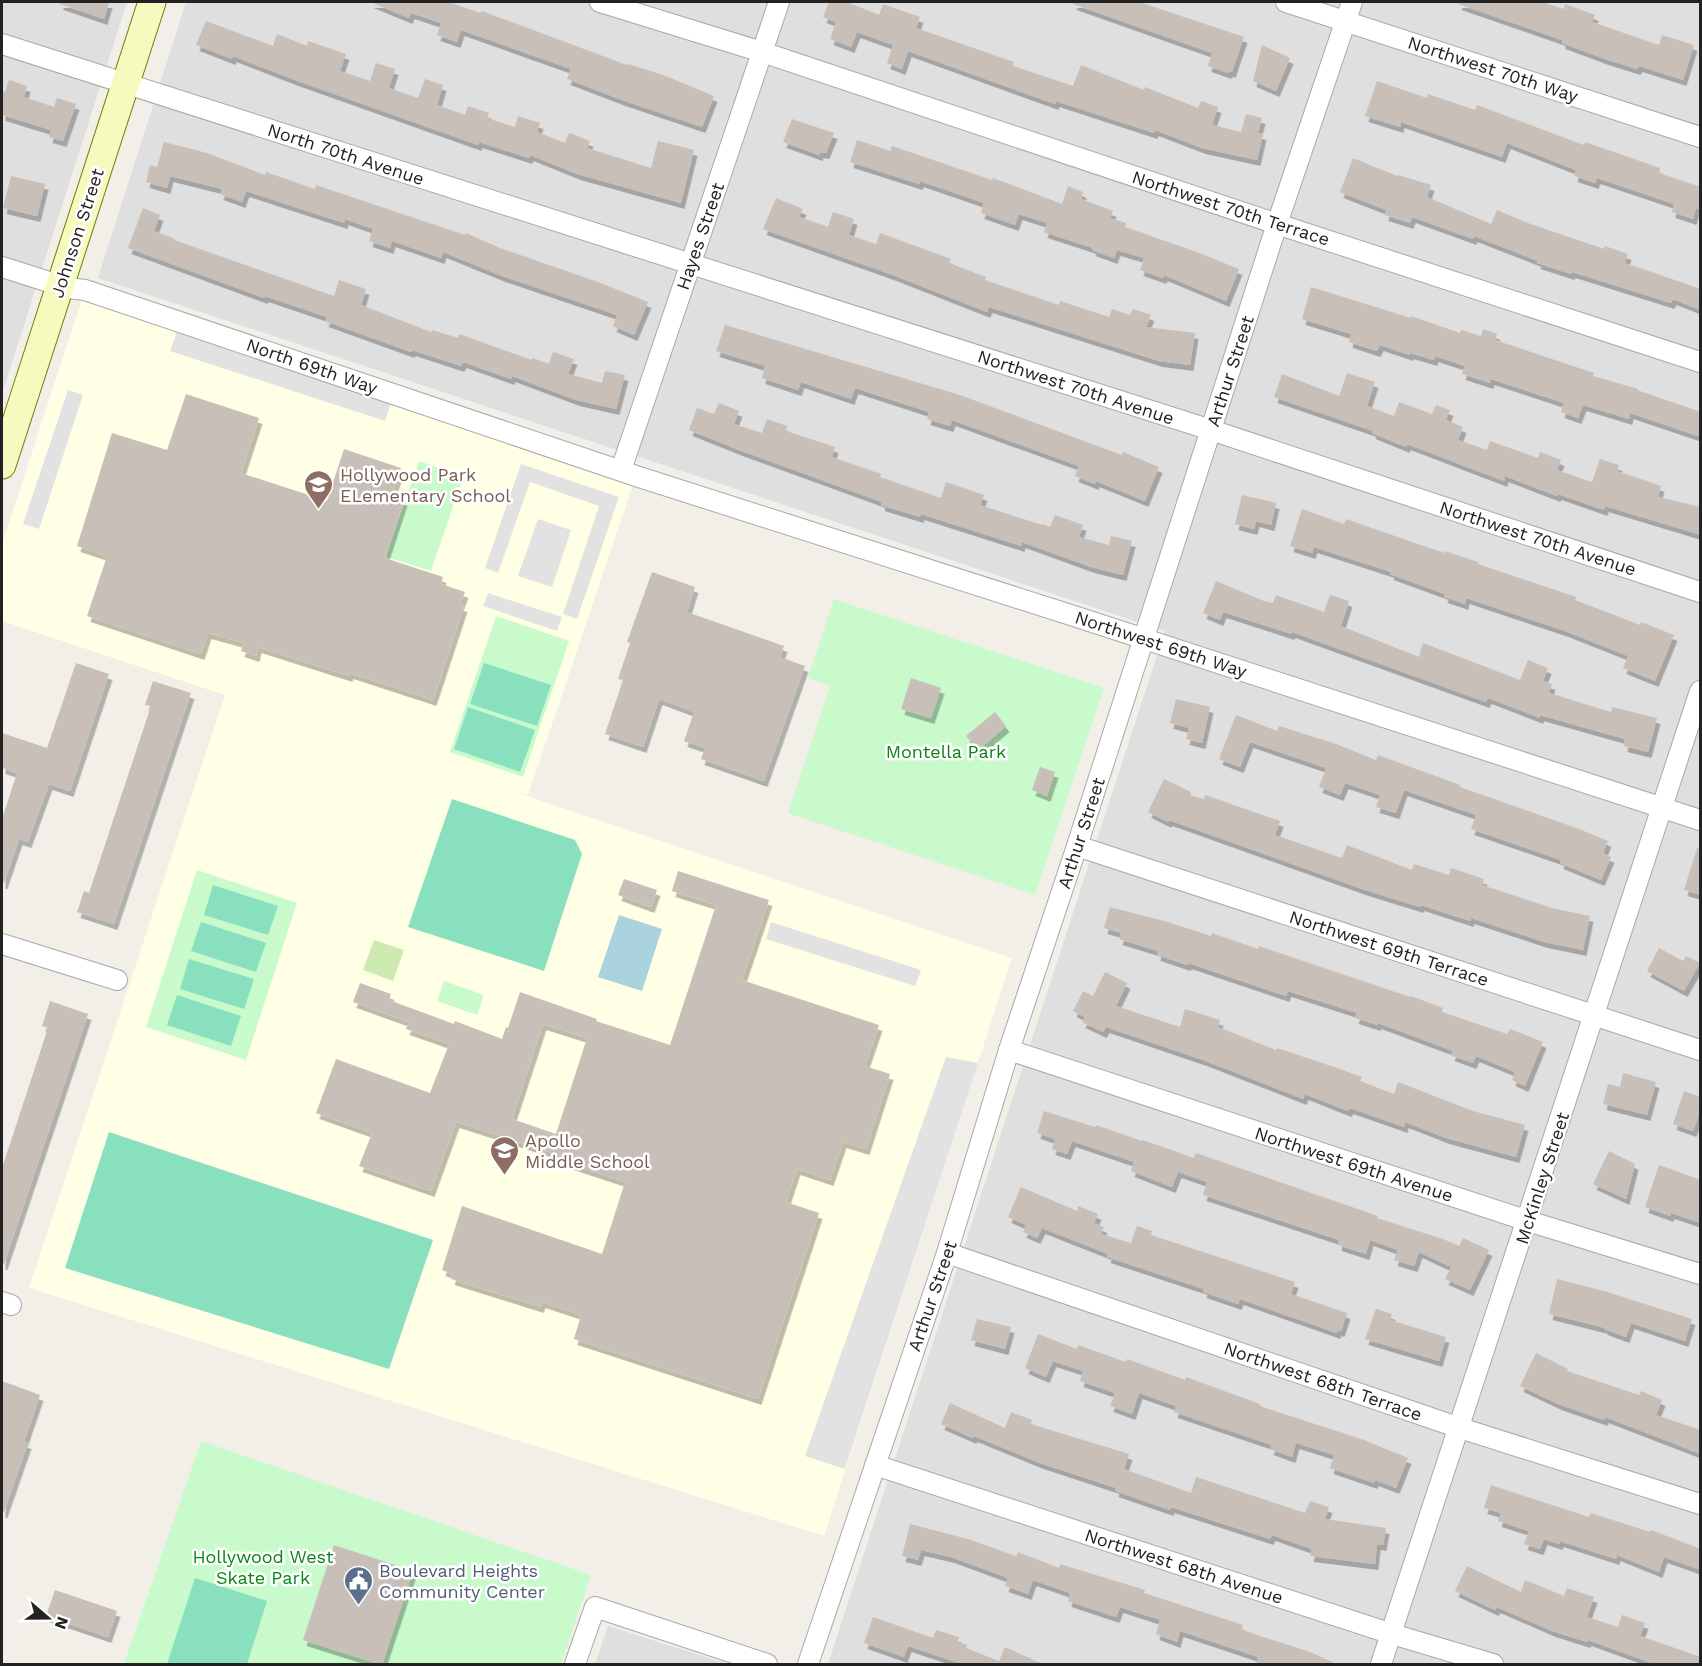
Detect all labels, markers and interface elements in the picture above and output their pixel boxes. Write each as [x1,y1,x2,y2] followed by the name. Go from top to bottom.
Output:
[1405,32,1581,107] street label: Northwest 70th Way
[265,119,427,189] street label: North 70th Avenue
[46,165,108,300] street label: Johnson Street
[1130,166,1332,250] street label: Northwest 70th Terrace
[672,179,728,292] street label: Hayes Street
[1202,312,1258,429] street label: Arthur Street
[244,334,381,399] street label: North 69th Way
[975,345,1177,429] street label: Northwest 70th Avenue
[340,464,511,506] place label: Hollywood Park ELementary School
[303,468,335,510] school or university icon: Hollywood Park ELementary School
[1437,496,1639,580] street label: Northwest 70th Avenue
[1072,606,1250,682] street label: Northwest 69th Way
[886,741,1006,762] park label: Montella Park
[1053,774,1109,891] street label: Arthur Street
[1287,906,1491,990] street label: Northwest 69th Terrace
[1511,1109,1573,1247] street label: McKinley Street
[1252,1122,1456,1206] street label: Northwest 69th Avenue
[525,1130,650,1172] place label: Apollo Middle School
[488,1134,520,1176] school or university icon: Apollo Middle School
[903,1237,961,1354] street label: Arthur Street
[1221,1337,1425,1425] street label: Northwest 68th Terrace
[1082,1524,1286,1608] street label: Northwest 68th Avenue
[192,1546,334,1588] park label: Hollywood West Skate Park
[379,1560,545,1602] place label: Boulevard Heights Community Center
[342,1564,374,1606] public building icon: Boulevard Heights Community Center
[18,1588,78,1648] north arrow
[51,1614,73,1632] text: N

